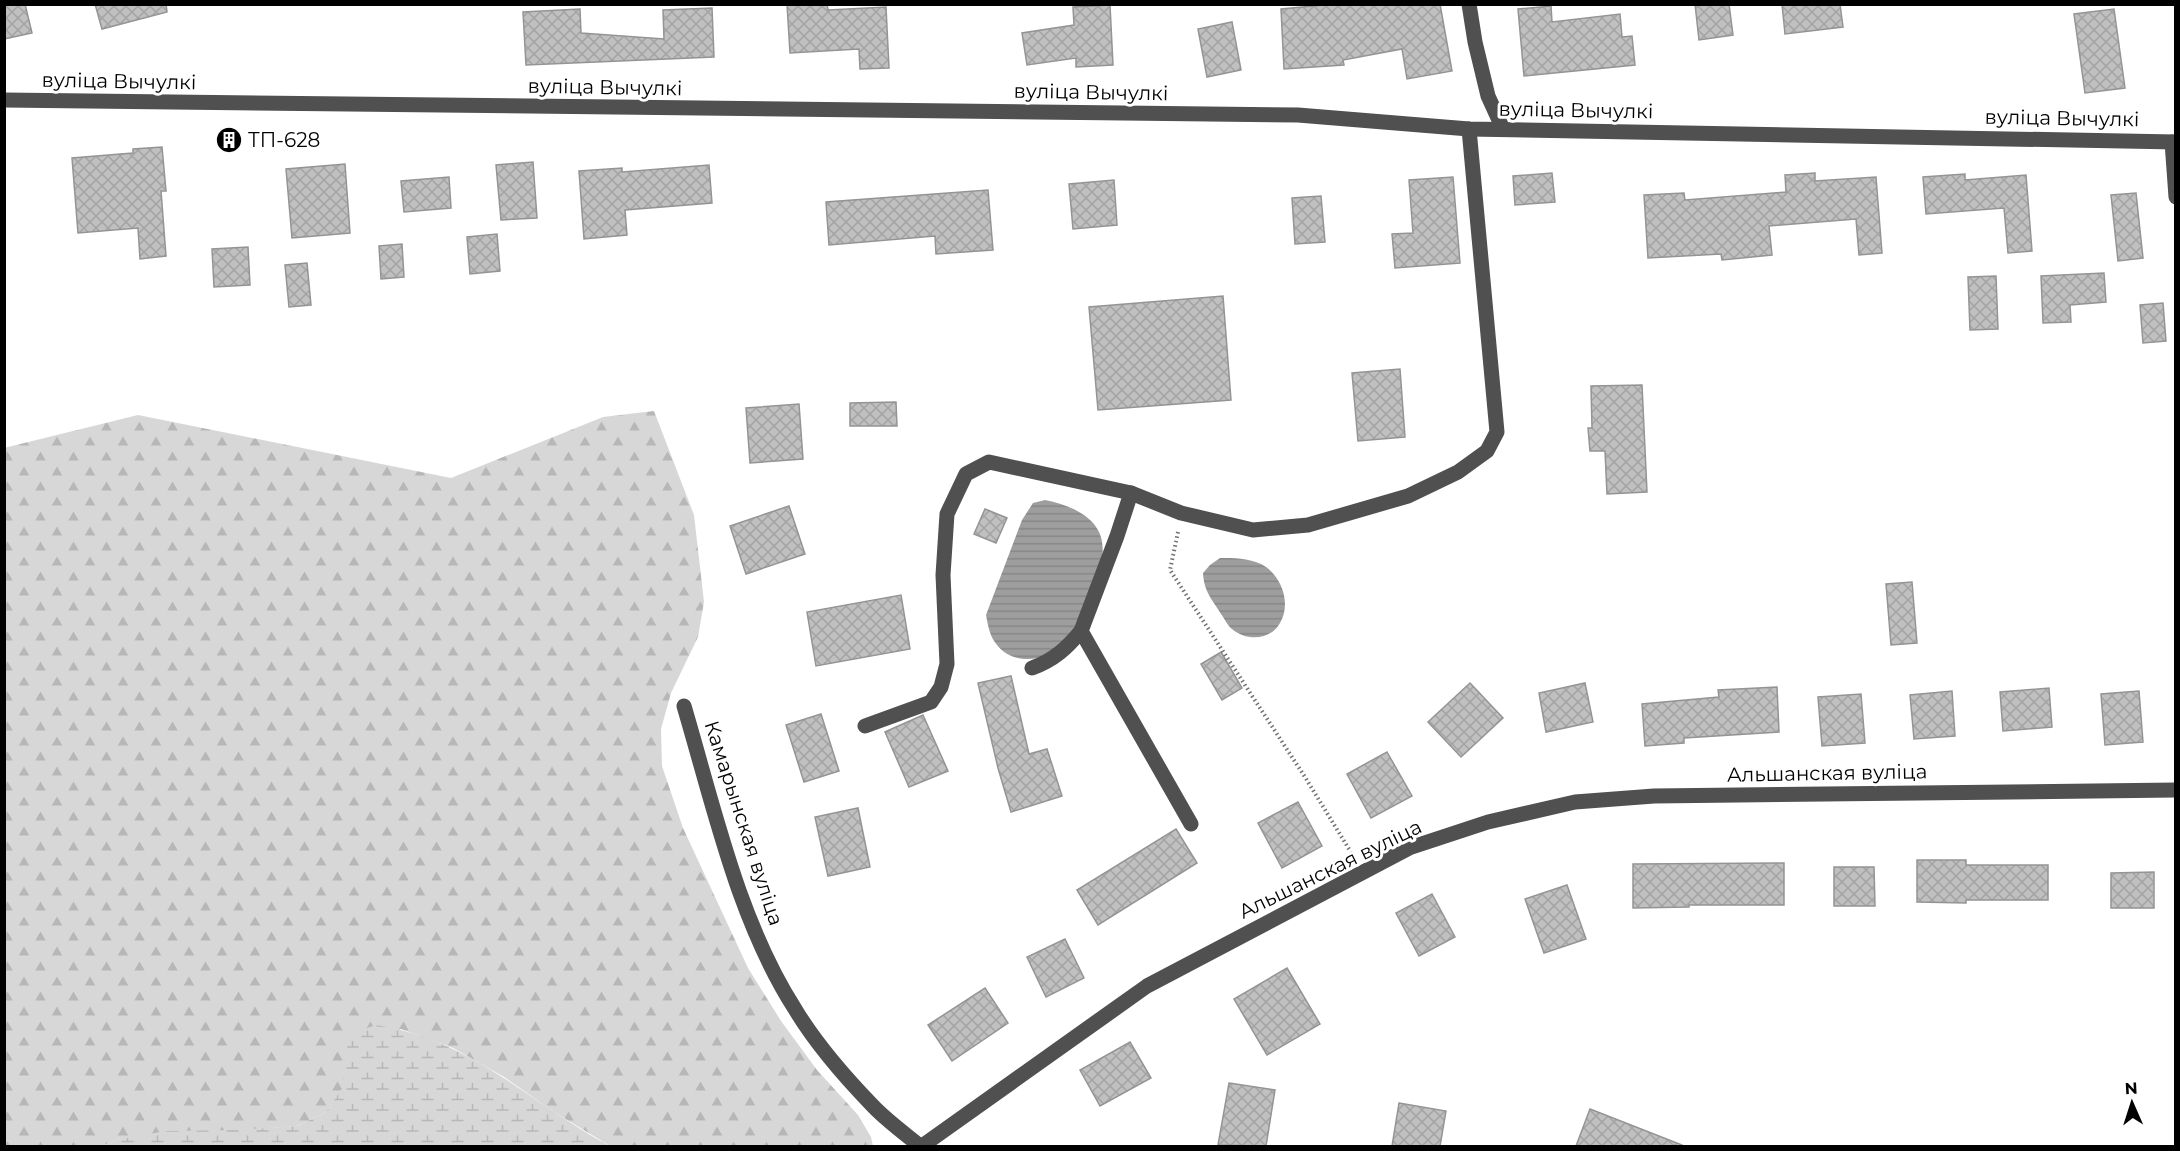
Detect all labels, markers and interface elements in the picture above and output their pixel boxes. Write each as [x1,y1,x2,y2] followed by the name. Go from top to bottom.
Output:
[41,68,197,94] street label: вуліца Вычулкі
[527,74,683,100] street label: вуліца Вычулкі
[1013,79,1169,105] street label: вуліца Вычулкі
[1498,97,1654,123] street label: вуліца Вычулкі
[1984,105,2140,131] street label: вуліца Вычулкі
[214,125,244,155] building icon: ТП-628
[248,128,320,152] place label: ТП-628
[700,718,788,928] street label: Камарынская вуліца
[1727,759,1927,787] street label: Альшанская вуліца
[1235,814,1425,924] street label: Альшанская вуліца
[2102,1073,2162,1133] north arrow
[2124,1079,2138,1098] text: N

